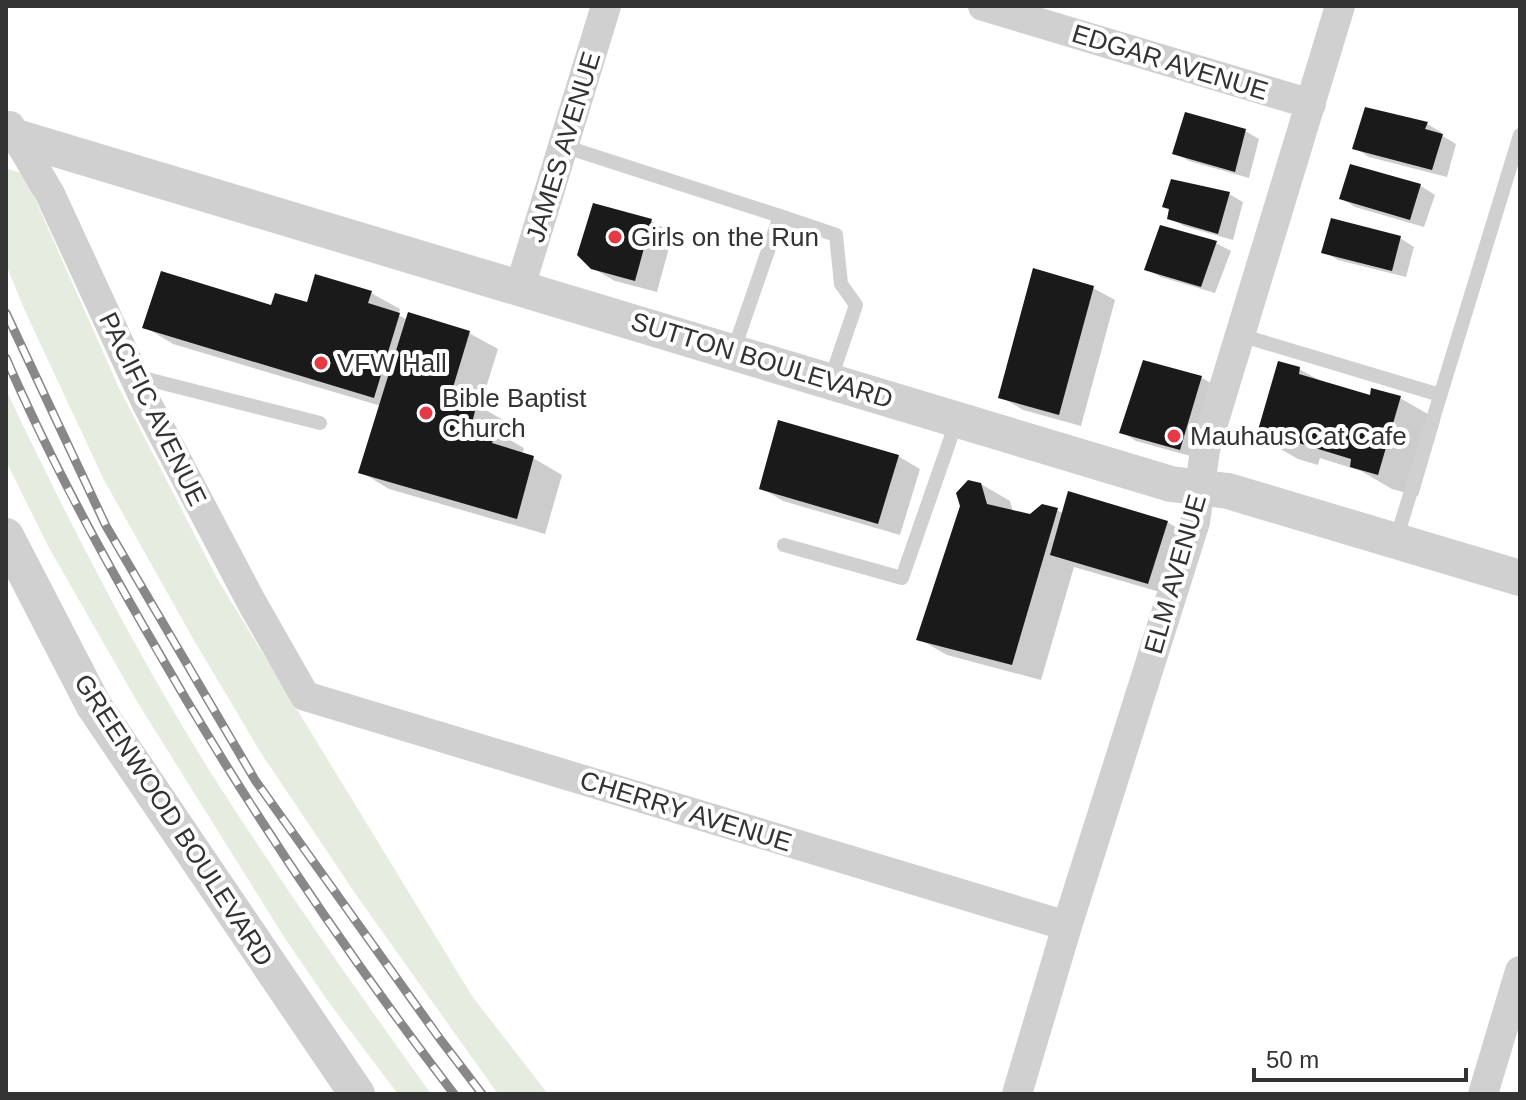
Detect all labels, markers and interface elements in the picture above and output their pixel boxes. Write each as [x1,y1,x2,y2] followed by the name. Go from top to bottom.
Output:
[1068,18,1272,106] street label: EDGAR AVENUE
[520,48,606,246] street label: JAMES AVENUE
[631,222,819,252] place label: Girls on the Run
[606,228,624,246] marker: Girls on the Run
[628,306,896,414] street label: SUTTON BOULEVARD
[93,307,213,511] street label: PACIFIC AVENUE
[337,348,447,378] place label: VFW Hall
[312,354,330,372] marker: VFW Hall
[442,383,587,443] place label: Bible Baptist Church
[417,404,435,422] marker: Bible Baptist Church
[1190,421,1407,451] place label: Mauhaus Cat Cafe
[1165,427,1183,445] marker: Mauhaus Cat Cafe
[1138,491,1212,657] street label: ELM AVENUE
[68,668,280,972] street label: GREENWOOD BOULEVARD
[577,765,795,857] street label: CHERRY AVENUE
[1254,1032,1466,1082] scale bar
[1266,1046,1319,1073] text: 50 m

